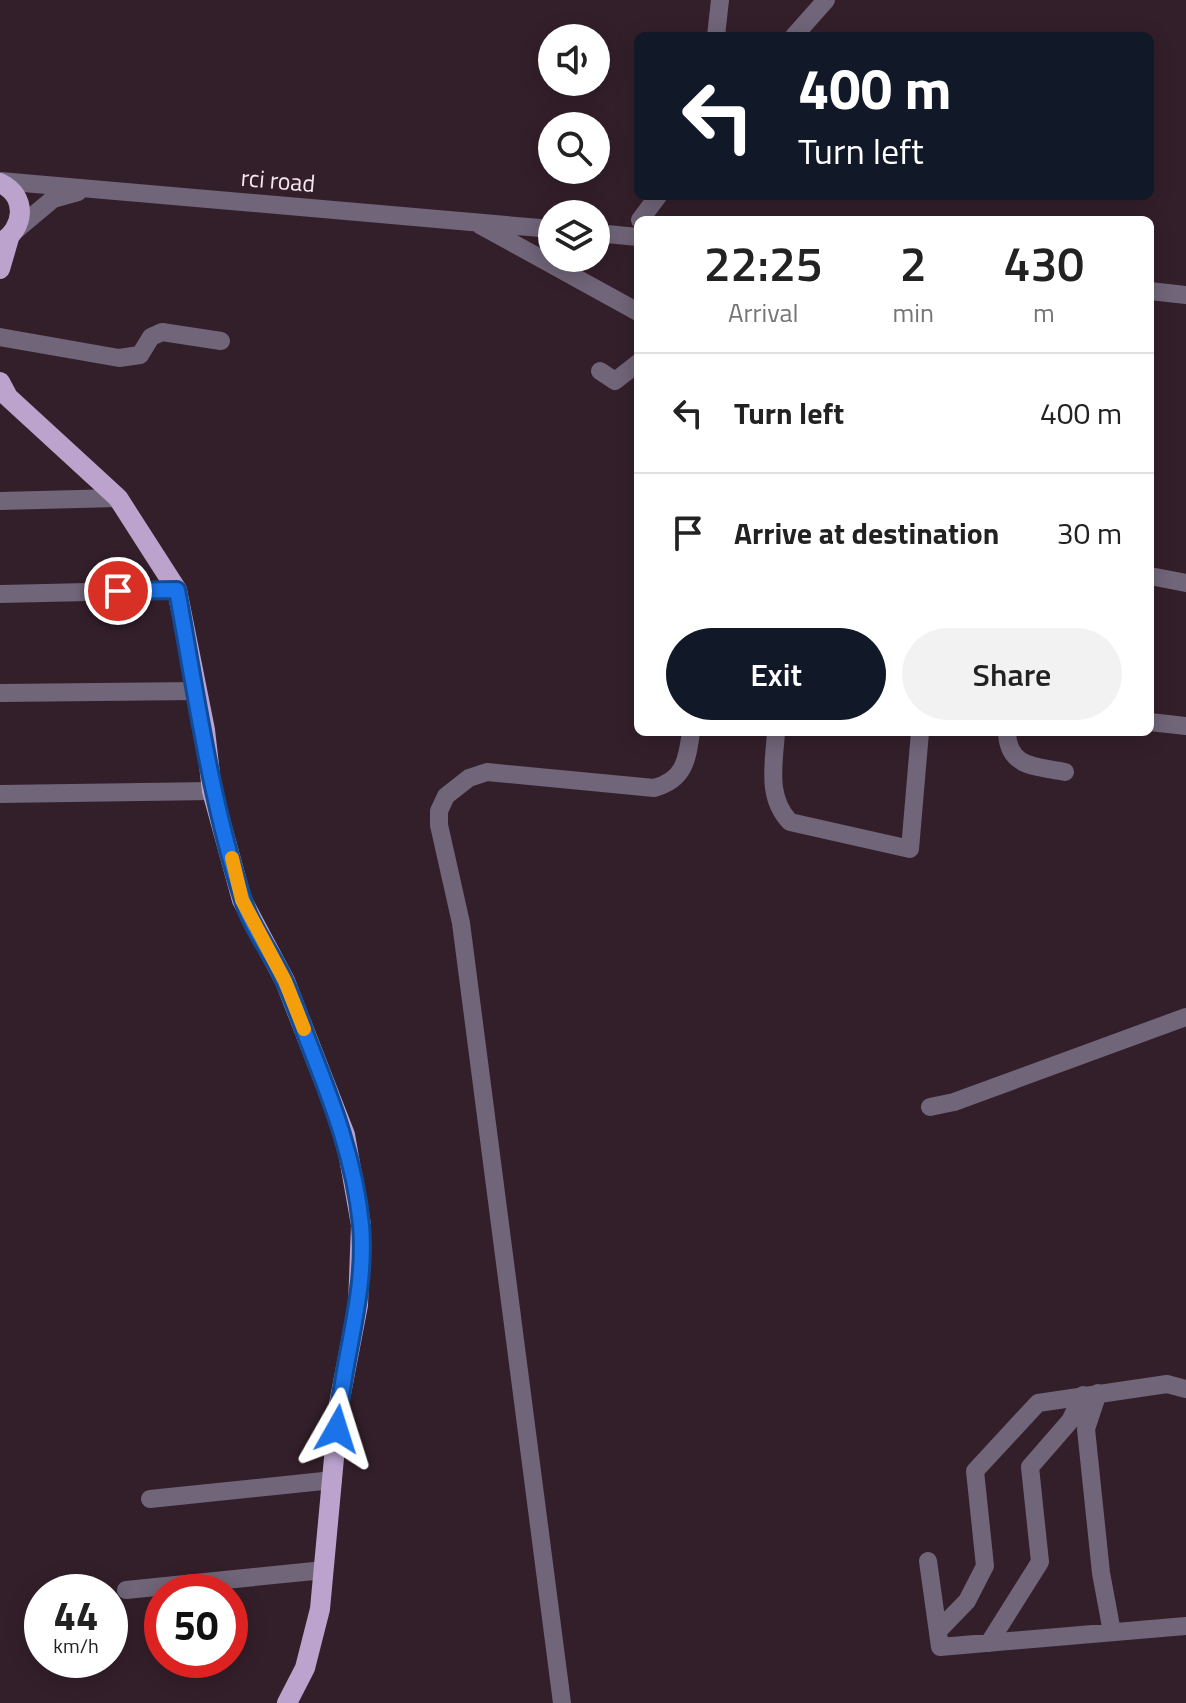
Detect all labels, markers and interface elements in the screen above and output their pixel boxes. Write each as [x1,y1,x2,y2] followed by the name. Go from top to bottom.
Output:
[538,24,610,272] map controls
[538,24,610,96] button: sound
[798,46,951,131] text: 400 m
[666,64,770,168] icon: left
[538,112,610,184] button: search
[798,123,924,178] text: Turn left
[239,159,317,201] street label: rci road
[538,200,610,272] button: layers
[704,227,823,300] text: 22:25
[900,227,927,300] text: 2
[1004,227,1084,300] text: 430
[728,293,798,332] text: Arrival
[892,293,934,332] text: min
[1033,293,1055,332] text: m
[734,390,844,436] text: Turn left
[1040,390,1122,436] text: 400 m
[666,391,710,435] icon: left
[734,510,999,556] text: Arrive at destination
[1057,510,1122,556] text: 30 m
[666,511,710,555] icon: arrive
[84,557,152,625] pin
[96,569,140,613] icon: arrive
[666,628,886,720] button: Exit
[902,628,1122,720] button: Share
[295,1387,379,1471] position arrow
[144,1574,248,1678] speed limit sign: 50
[54,1585,98,1646] text: 44
[53,1630,99,1661] text: km/h

